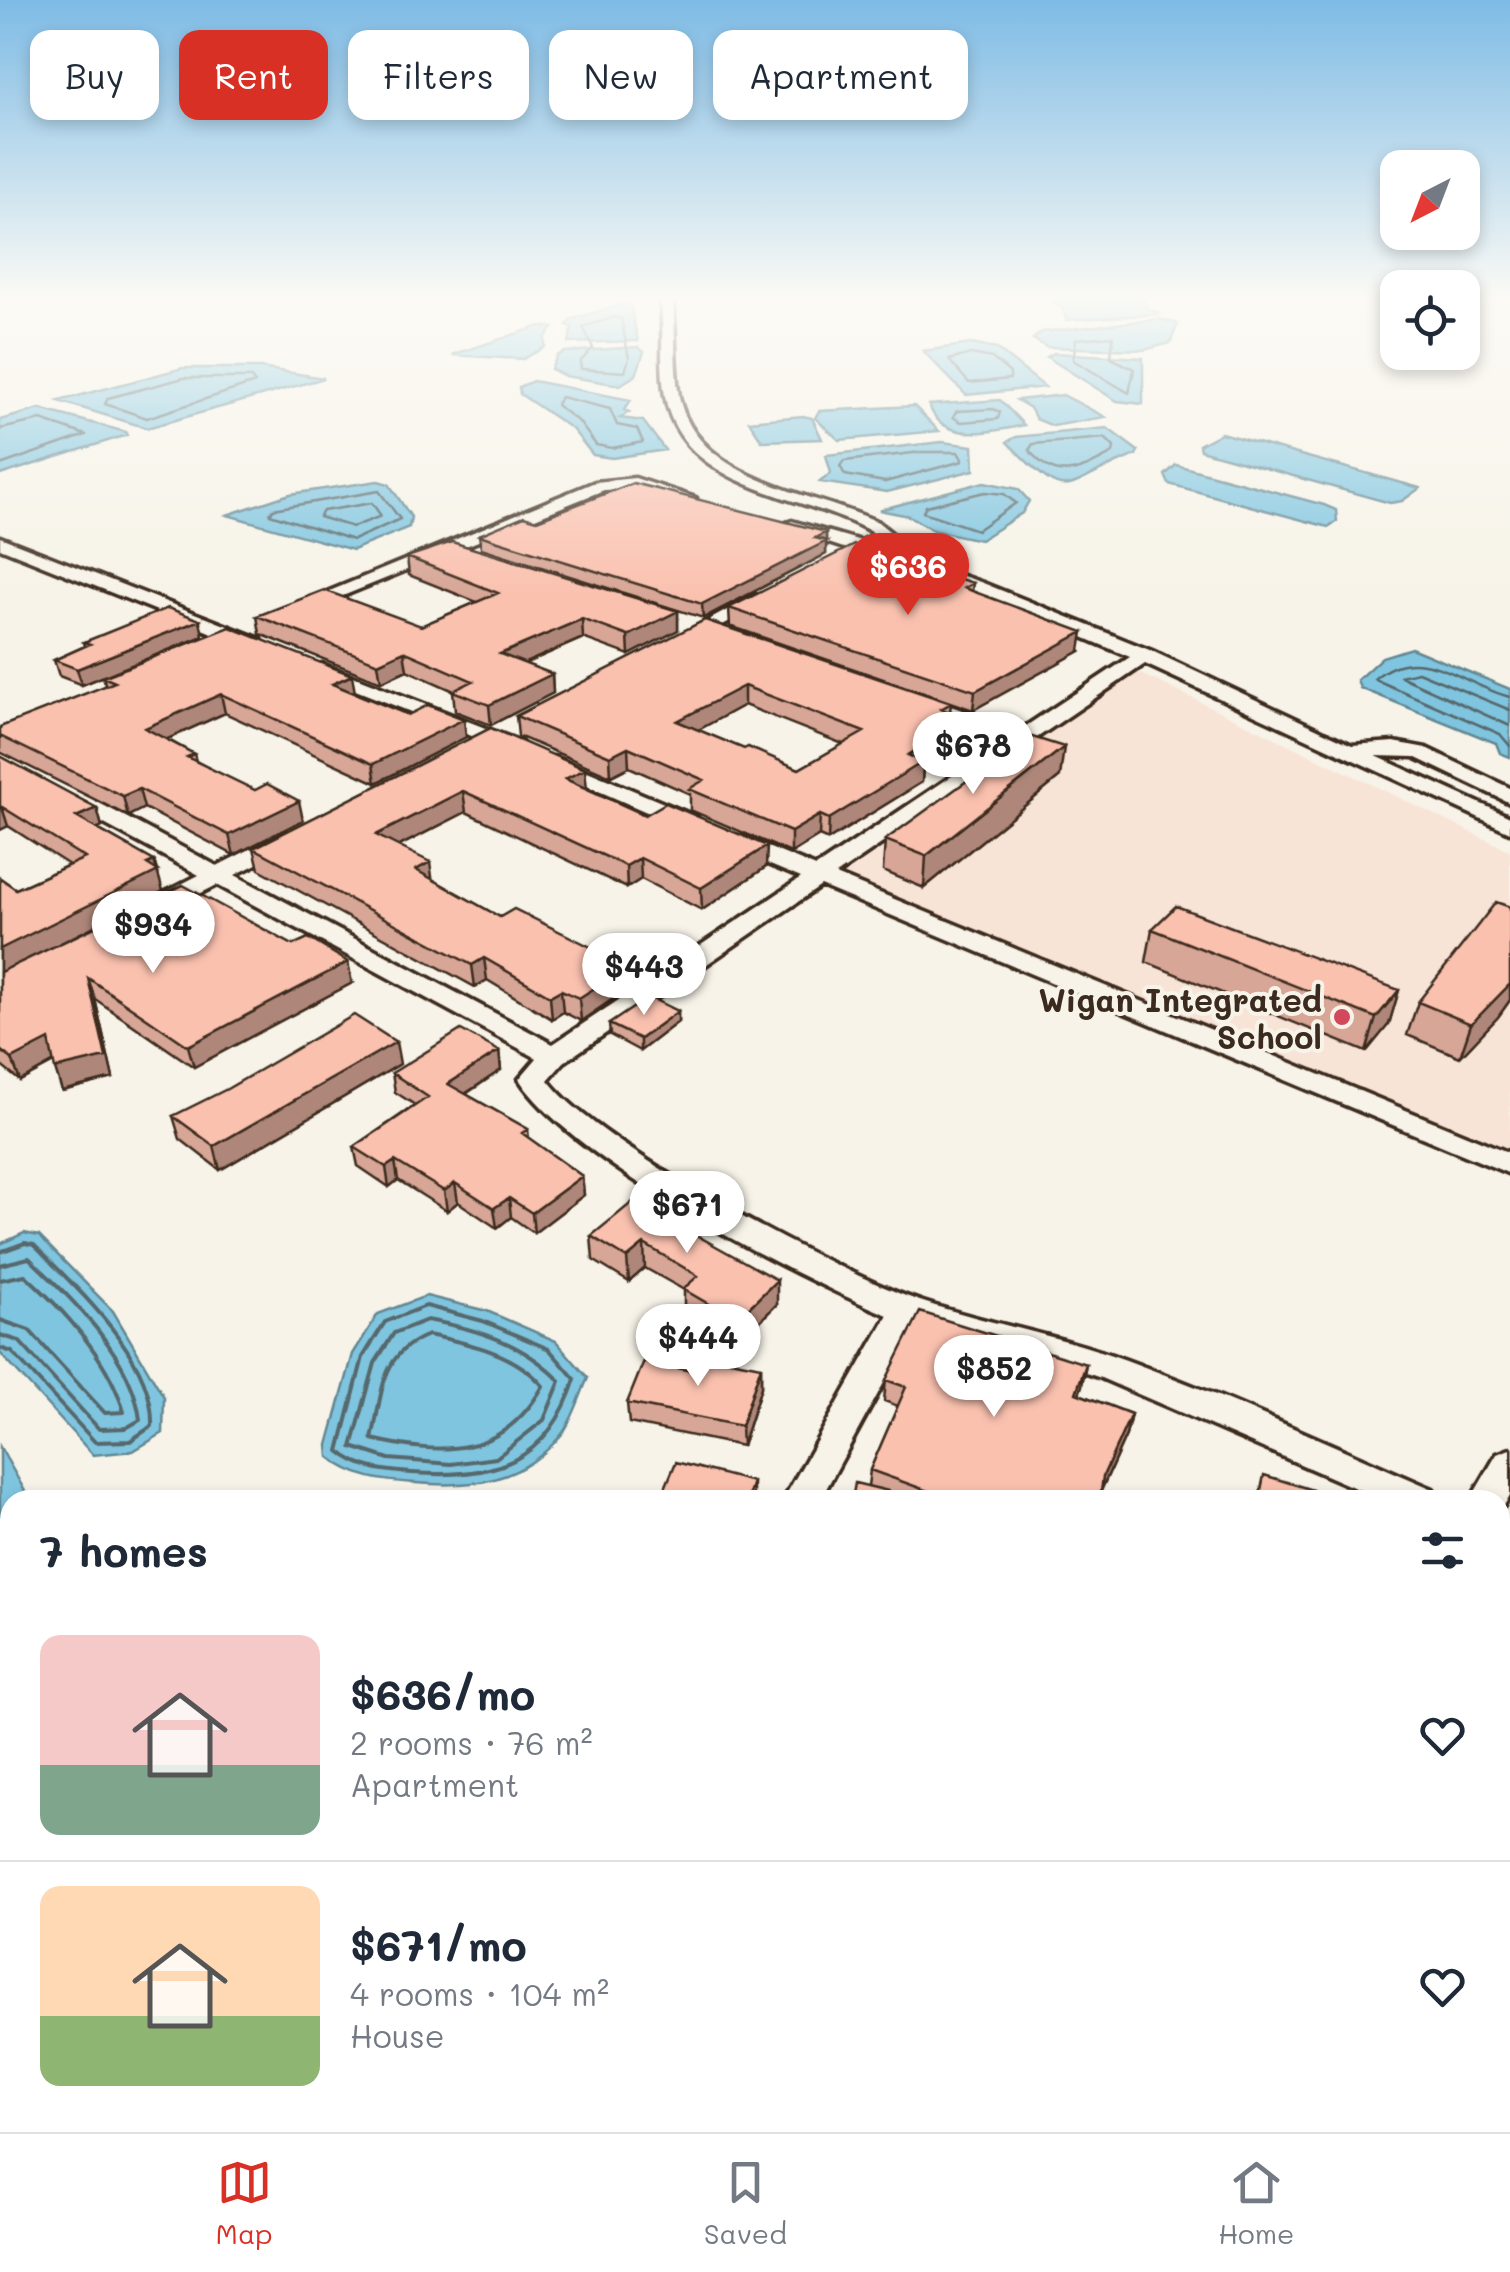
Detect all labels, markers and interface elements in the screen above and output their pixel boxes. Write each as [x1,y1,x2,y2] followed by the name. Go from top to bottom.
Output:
[30,30,159,120] chip: Buy
[179,30,328,120] chip: Rent
[348,30,529,120] chip: Filters
[549,30,693,120] chip: New
[713,30,968,120] chip: Apartment
[1380,150,1480,250] north arrow
[1380,150,1480,370] map controls
[1380,270,1480,370] button: locate
[849,533,967,618] pin: $636
[869,544,947,586] text: $636
[914,712,1032,797] pin: $678
[935,723,1011,765] text: $678
[94,891,212,976] pin: $934
[114,902,192,944] text: $934
[585,933,703,1018] pin: $443
[604,944,684,986] text: $443
[1038,978,1322,1057] place label: Wigan Integrated School
[1331,1006,1353,1028] marker: Wigan Integrated School
[628,1171,746,1256] pin: $671
[651,1182,723,1224] text: $671
[639,1304,757,1389] pin: $444
[658,1315,738,1357] text: $444
[935,1335,1053,1420] pin: $852
[956,1346,1032,1388] text: $852
[40,1523,208,1578] text: 7 homes
[1415,1523,1470,1578] icon: filters
[350,1666,535,1721] text: $636/mo
[120,1675,240,1795] icon: home
[1415,1708,1470,1763] icon: heart
[350,1721,593,1763] text: 2 rooms · 76 m²
[350,1763,519,1805] text: Apartment
[350,1917,527,1972] text: $671/mo
[120,1926,240,2046] icon: home
[1415,1959,1470,2014] icon: heart
[350,1972,609,2014] text: 4 rooms · 104 m²
[350,2014,445,2056] text: House
[216,2155,273,2251] tab: Map
[704,2155,787,2251] tab: Saved
[1218,2155,1294,2251] tab: Home

